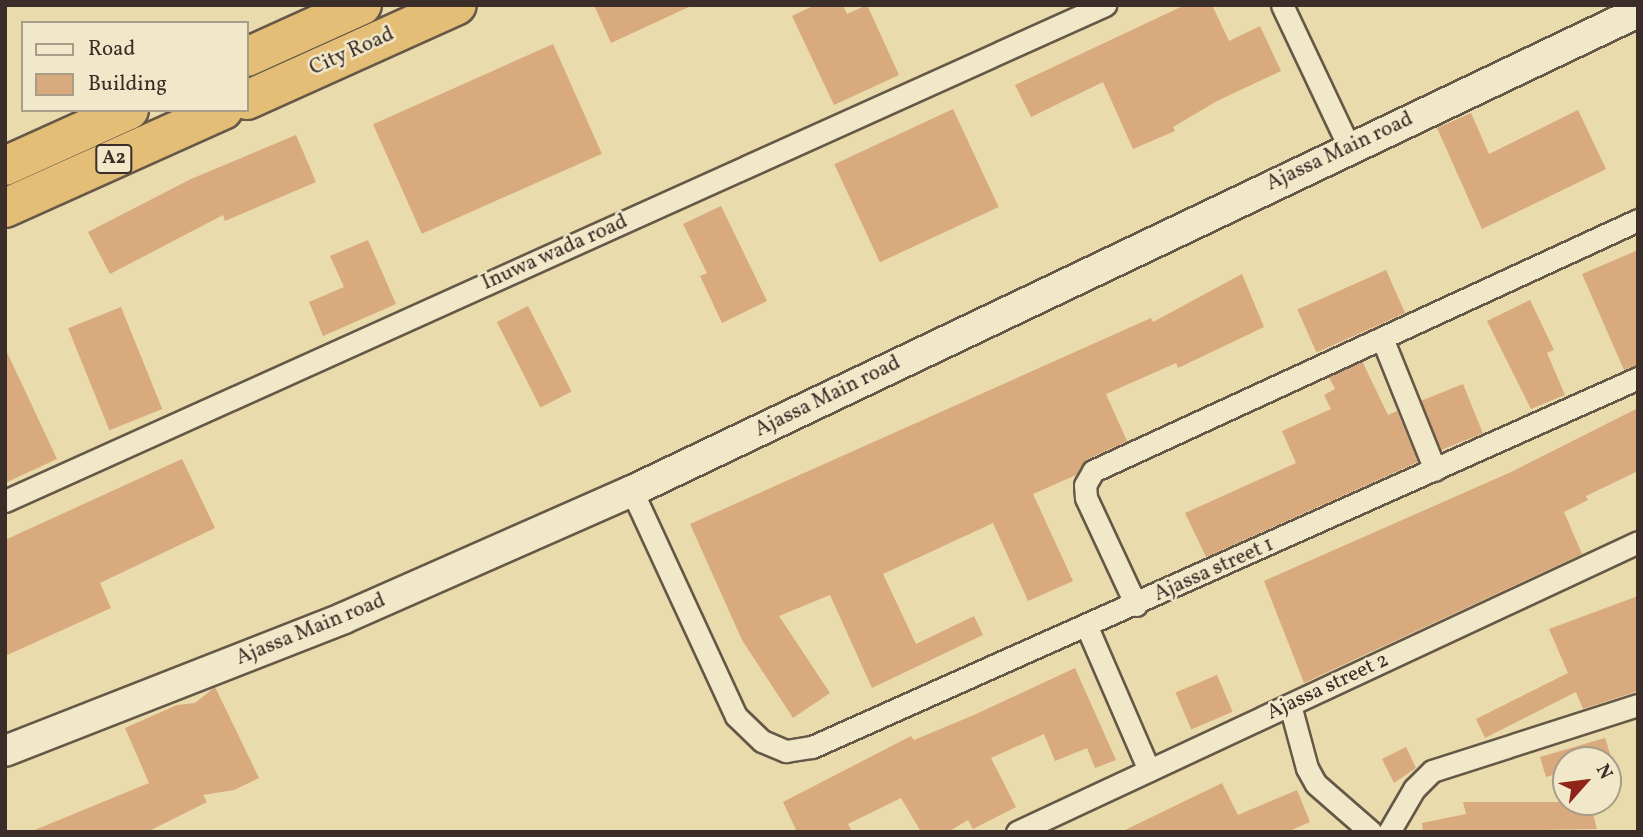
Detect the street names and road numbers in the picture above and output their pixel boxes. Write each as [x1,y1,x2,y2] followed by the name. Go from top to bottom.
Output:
[306,22,398,82] street label: City Road
[1263,107,1417,197] street label: Ajassa Main road
[95,144,133,174] road number: A2
[478,209,632,297] street label: Inuwa wada road
[751,351,905,443] street label: Ajassa Main road
[1150,532,1278,608] street label: Ajassa street 1
[233,589,389,671] street label: Ajassa Main road
[1263,648,1393,726] street label: Ajassa street 2

